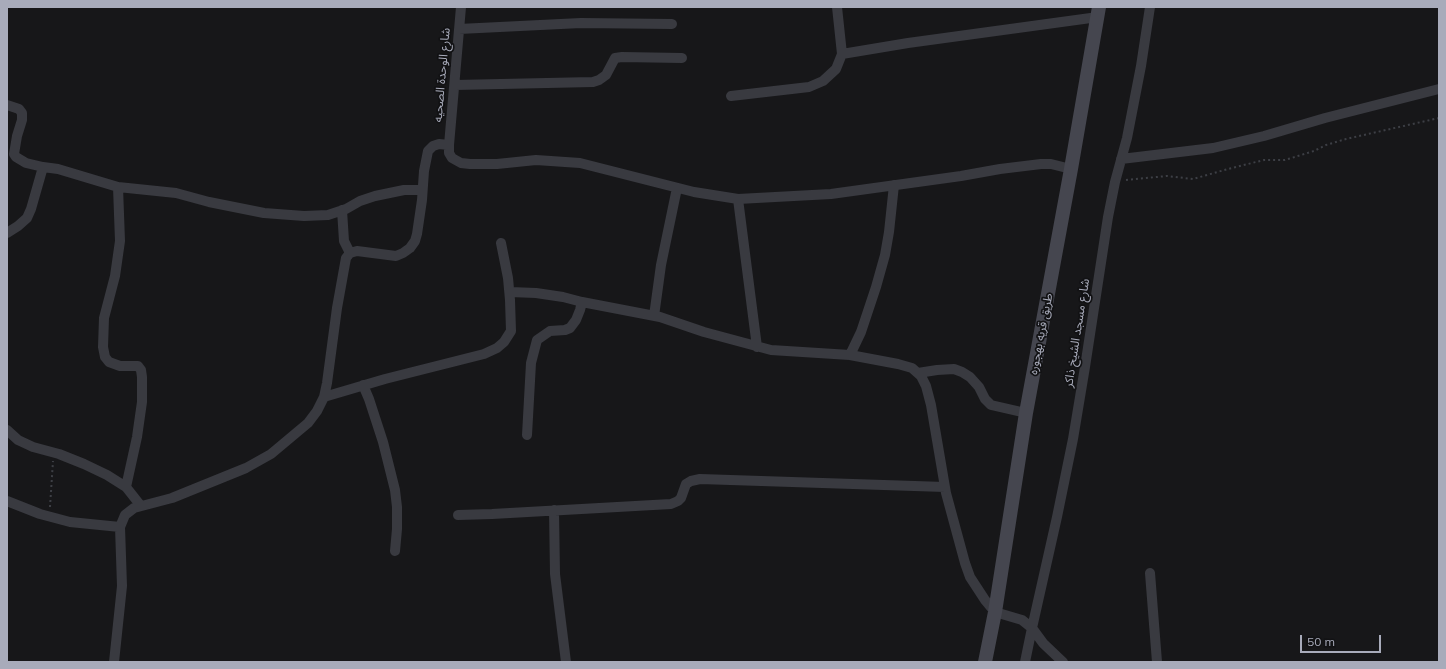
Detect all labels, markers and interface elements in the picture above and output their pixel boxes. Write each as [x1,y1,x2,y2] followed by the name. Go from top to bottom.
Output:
[431,27,453,123] street label: شارع الوحدة الصحيه
[1061,278,1093,388] street label: شارع مسجد الشيخ ذاكر
[1026,292,1056,376] street label: طريق قريه بهجوره
[1302,627,1383,653] scale bar
[1307,634,1335,649] text: 50 m

